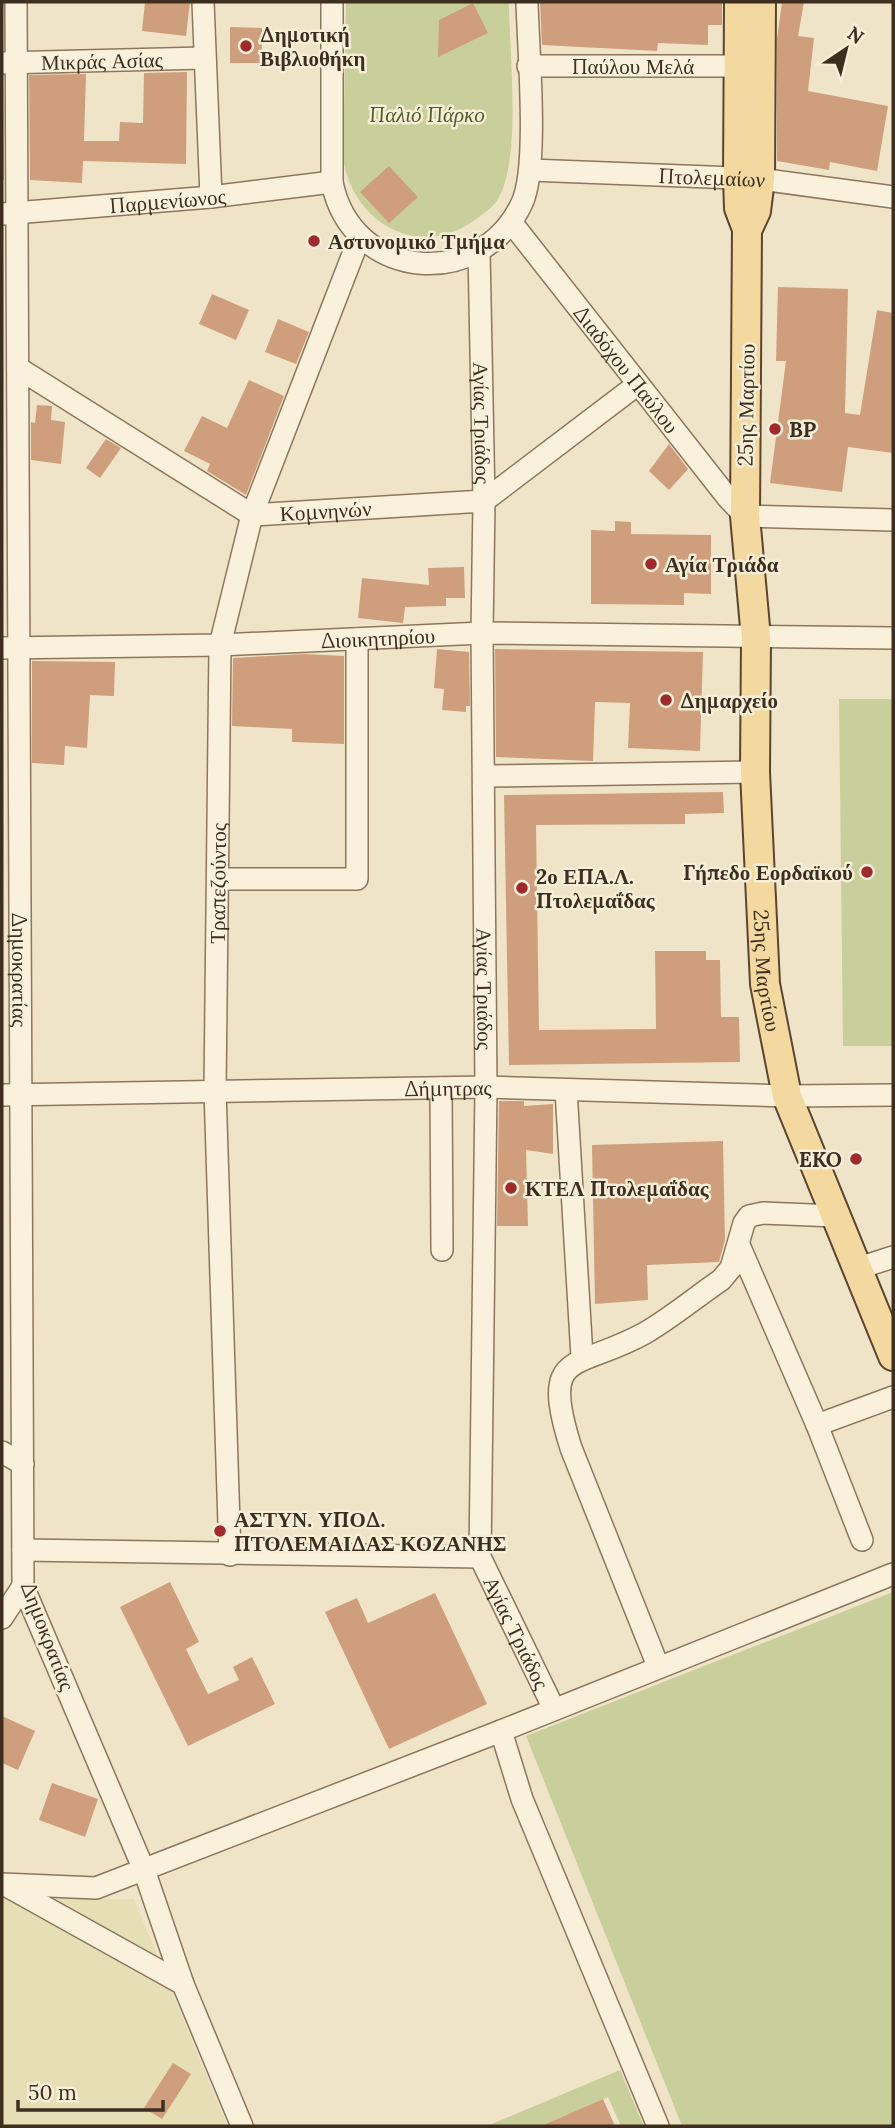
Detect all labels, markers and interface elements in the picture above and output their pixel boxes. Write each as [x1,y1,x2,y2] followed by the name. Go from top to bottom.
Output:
[811,14,881,84] north arrow
[260,21,365,72] place label: Δημοτική Βιβλιοθήκη
[843,21,869,49] text: N
[238,38,254,54] marker: Δημοτική Βιβλιοθήκη
[41,45,164,76] street label: Μικράς Ασίας
[572,53,694,80] street label: Παύλου Μελά
[369,101,485,128] park label: Παλιό Πάρκο
[658,162,767,193] street label: Πτολεμαίων
[108,182,228,219] street label: Παρμενίωνος
[328,228,505,255] place label: Αστυνομικό Τμήμα
[306,233,322,249] marker: Αστυνομικό Τμήμα
[568,300,685,438] street label: Διαδόχου Παύλου
[731,343,761,467] street label: 25ης Μαρτίου
[468,362,497,485] street label: Αγίας Τριάδος
[789,416,817,443] place label: BP
[767,421,783,437] marker: BP
[279,494,372,527] street label: Κομνηνών
[665,551,779,578] place label: Αγία Τριάδα
[643,556,659,572] marker: Αγία Τριάδα
[320,622,436,654] street label: Διοικητηρίου
[680,687,778,714] place label: Δημαρχείο
[658,692,674,708] marker: Δημαρχείο
[203,822,232,944] street label: Τραπεζούντος
[683,859,853,886] place label: Γήπεδο Εορδαϊκού
[536,863,656,914] place label: 2ο ΕΠΑ.Λ. Πτολεμαΐδας
[859,864,875,880] marker: Γήπεδο Εορδαϊκού
[514,880,530,896] marker: 2ο ΕΠΑ.Λ. Πτολεμαΐδας
[748,909,788,1034] street label: 25ης Μαρτίου
[7,913,34,1028] street label: Δημοκρατίας
[471,928,499,1051] street label: Αγίας Τριάδος
[404,1073,493,1102] street label: Δήμητρας
[799,1146,842,1173] place label: EKO
[848,1151,864,1167] marker: EKO
[525,1175,710,1202] place label: ΚΤΕΛ Πτολεμαΐδας
[503,1180,519,1196] marker: ΚΤΕΛ Πτολεμαΐδας
[234,1506,507,1557] place label: ΑΣΤΥΝ. ΥΠΟΔ. ΠΤΟΛΕΜΑΙΔΑΣ ΚΟΖΑΝΗΣ
[212,1523,228,1539] marker: ΑΣΤΥΝ. ΥΠΟΔ. ΠΤΟΛΕΜΑΙΔΑΣ ΚΟΖΑΝΗΣ
[478,1572,556,1694] street label: Αγίας Τριάδος
[15,1578,81,1695] street label: Δημοκρατίας
[18,2068,163,2112] scale bar
[28,2079,77,2106] text: 50 m

